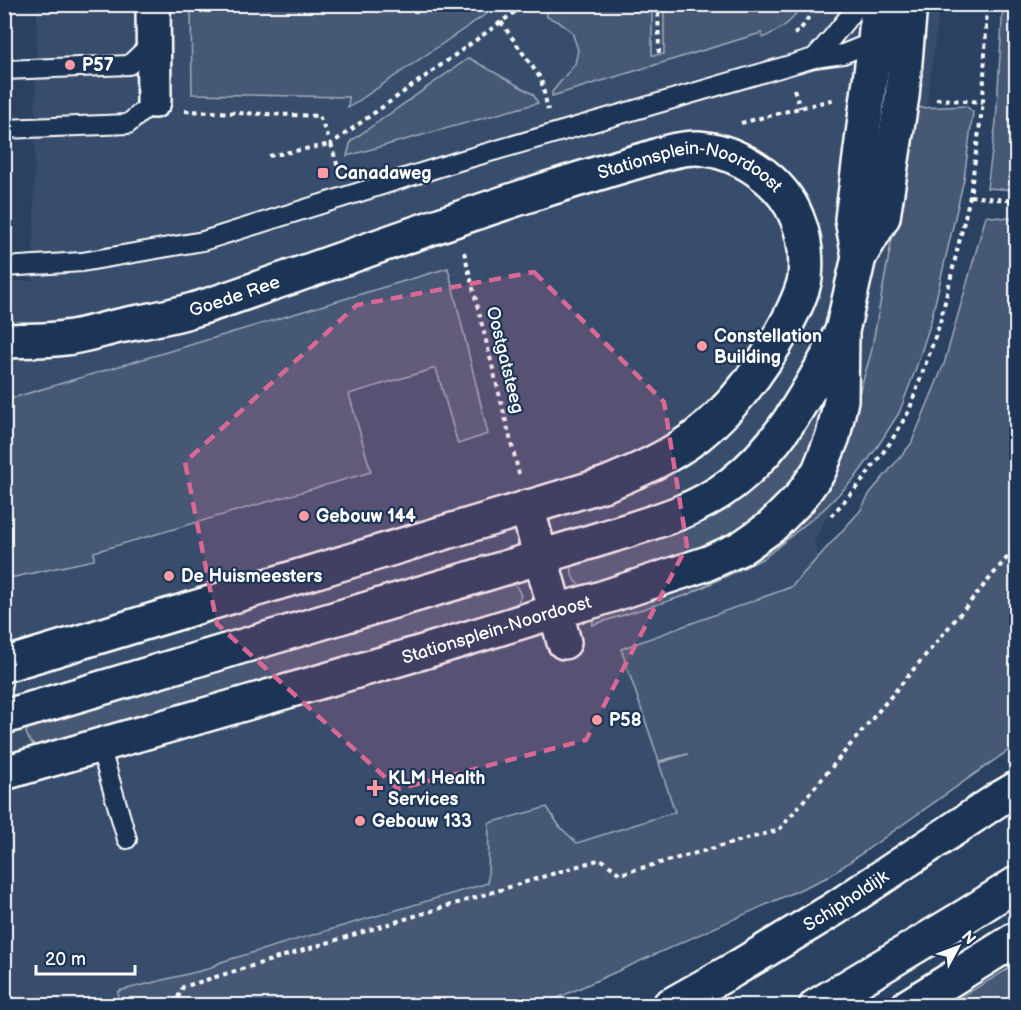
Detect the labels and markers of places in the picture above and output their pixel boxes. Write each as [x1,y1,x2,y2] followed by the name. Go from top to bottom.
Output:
[82,55,114,76] place label: P57
[63,58,77,72] marker: P57
[335,163,432,184] place label: Canadaweg
[316,166,330,180] marker: Canadaweg
[714,326,822,368] place label: Constellation Building
[695,339,709,353] marker: Constellation Building
[316,506,416,527] place label: Gebouw 144
[297,509,311,523] marker: Gebouw 144
[181,566,323,587] place label: De Huismeesters
[162,569,176,583] marker: De Huismeesters
[609,710,642,731] place label: P58
[590,713,604,727] marker: P58
[388,768,485,810] place label: KLM Health Services
[366,779,384,797] marker: KLM Health Services
[372,811,472,832] place label: Gebouw 133
[353,814,367,828] marker: Gebouw 133

